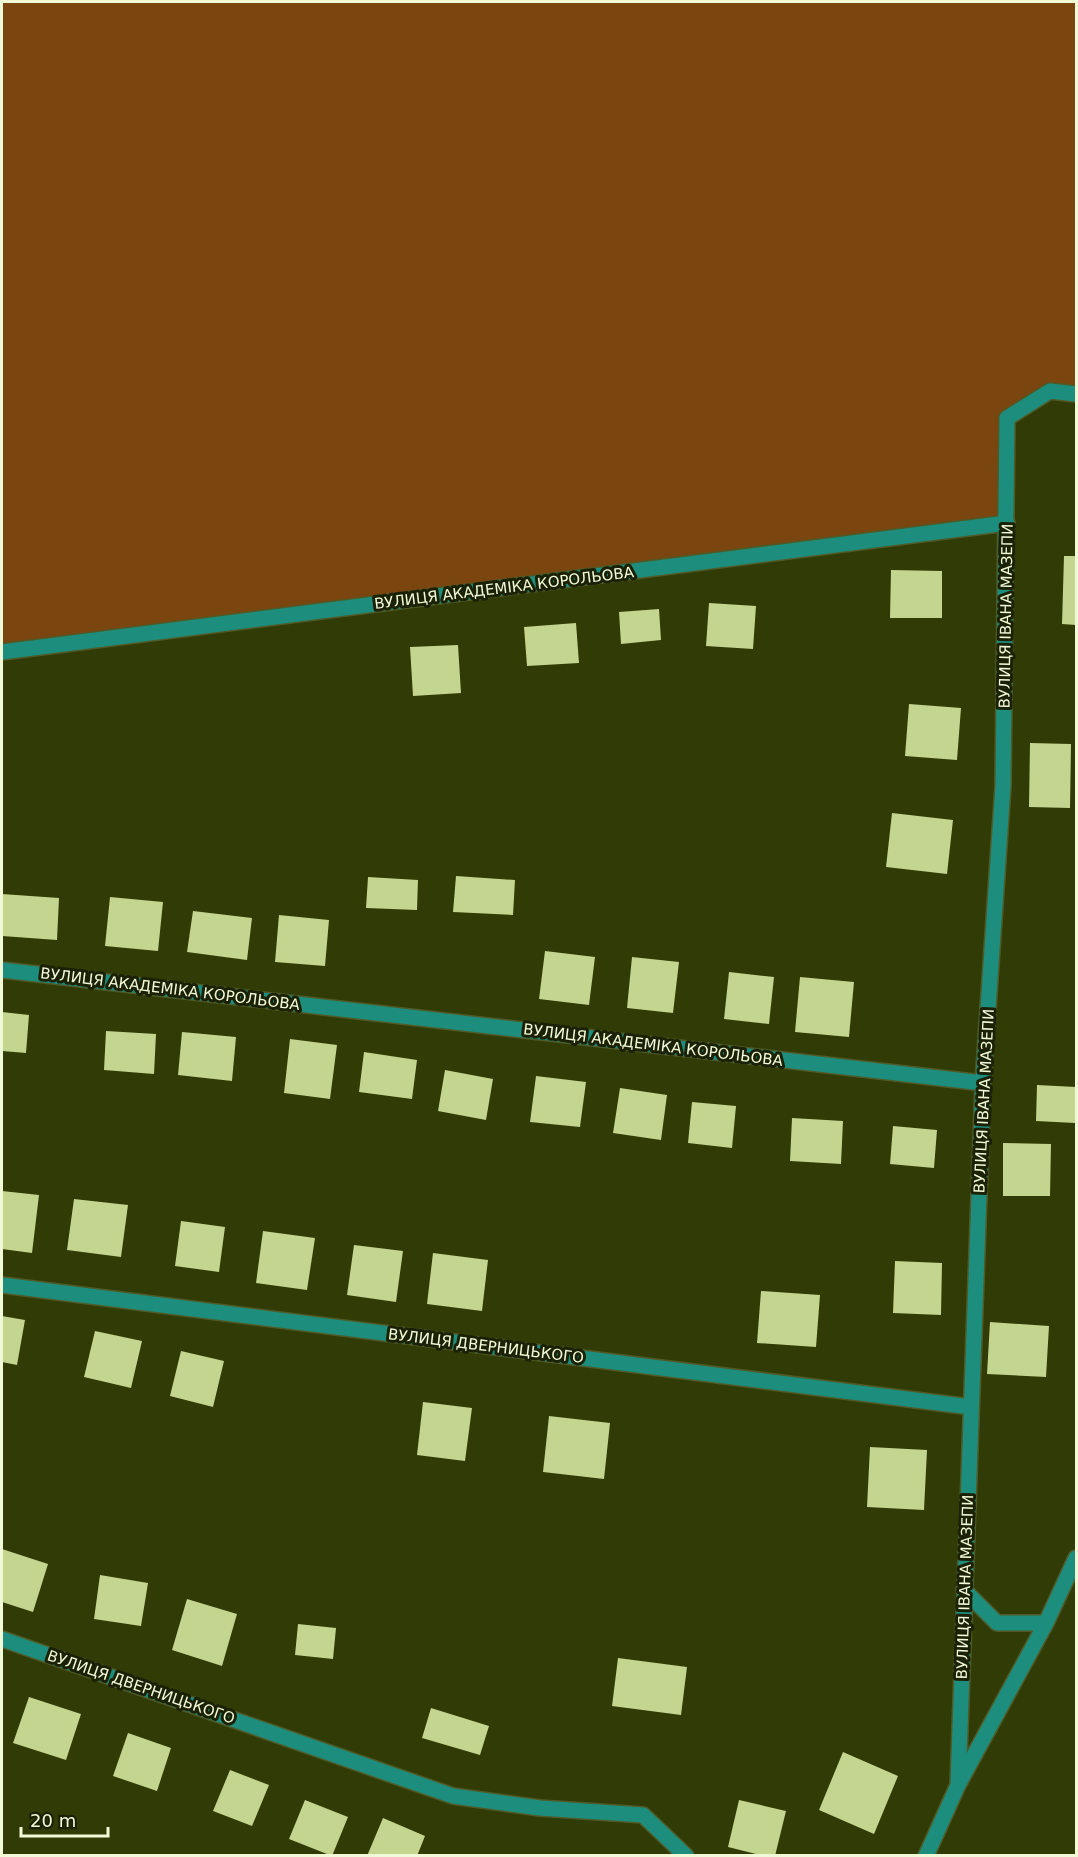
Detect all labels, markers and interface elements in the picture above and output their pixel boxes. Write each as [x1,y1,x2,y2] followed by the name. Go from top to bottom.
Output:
[995,523,1017,709] street label: ВУЛИЦЯ ІВАНА МАЗЕПИ
[373,563,636,613] street label: ВУЛИЦЯ АКАДЕМІКА КОРОЛЬОВА
[39,964,302,1014] street label: ВУЛИЦЯ АКАДЕМІКА КОРОЛЬОВА
[970,1008,998,1194] street label: ВУЛИЦЯ ІВАНА МАЗЕПИ
[522,1020,785,1070] street label: ВУЛИЦЯ АКАДЕМІКА КОРОЛЬОВА
[387,1325,585,1367] street label: ВУЛИЦЯ ДВЕРНИЦЬКОГО
[953,1494,977,1680] street label: ВУЛИЦЯ ІВАНА МАЗЕПИ
[45,1646,237,1728] street label: ВУЛИЦЯ ДВЕРНИЦЬКОГО
[21,1800,108,1838] scale bar
[30,1810,76,1831] text: 20 m

